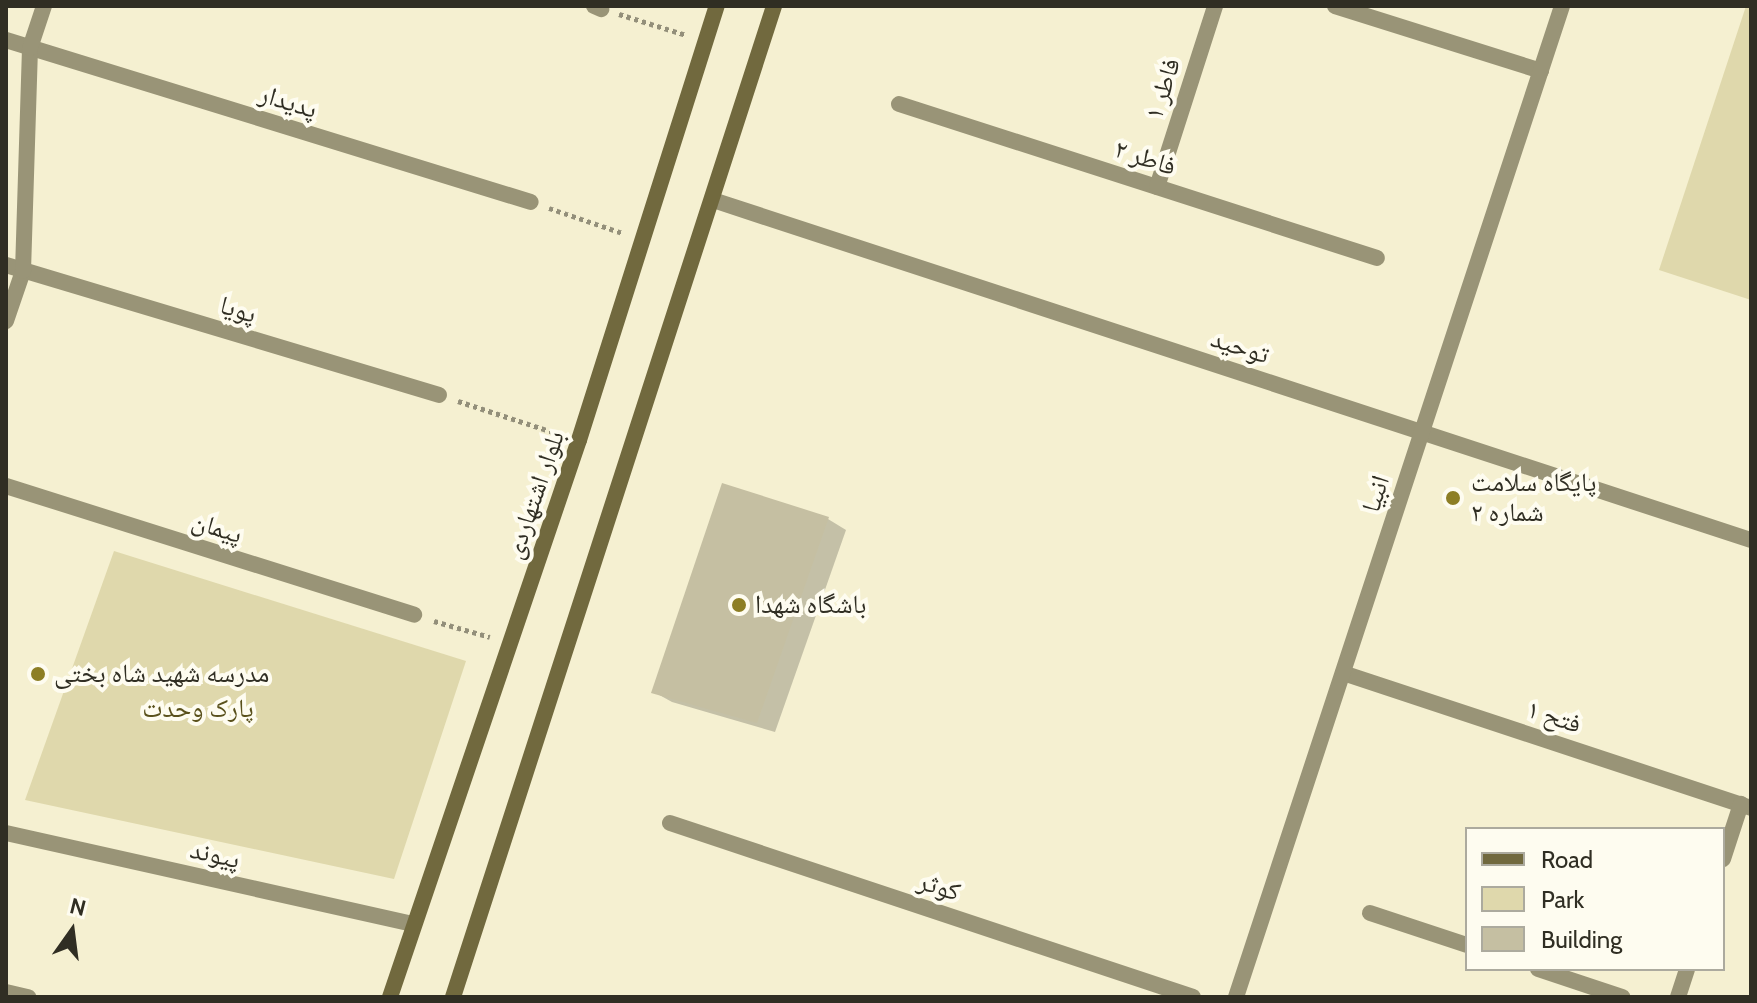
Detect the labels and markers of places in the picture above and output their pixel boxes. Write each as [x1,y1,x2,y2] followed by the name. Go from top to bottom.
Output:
[1471,467,1596,528] place label: پایگاه سلامت شماره ۲
[1442,487,1464,509] marker: پایگاه سلامت شماره ۲
[755,589,866,621] place label: باشگاه شهدا
[730,596,748,614] marker: باشگاه شهدا
[54,658,269,690] place label: مدرسه شهید شاه بختی
[29,665,47,683] marker: مدرسه شهید شاه بختی

